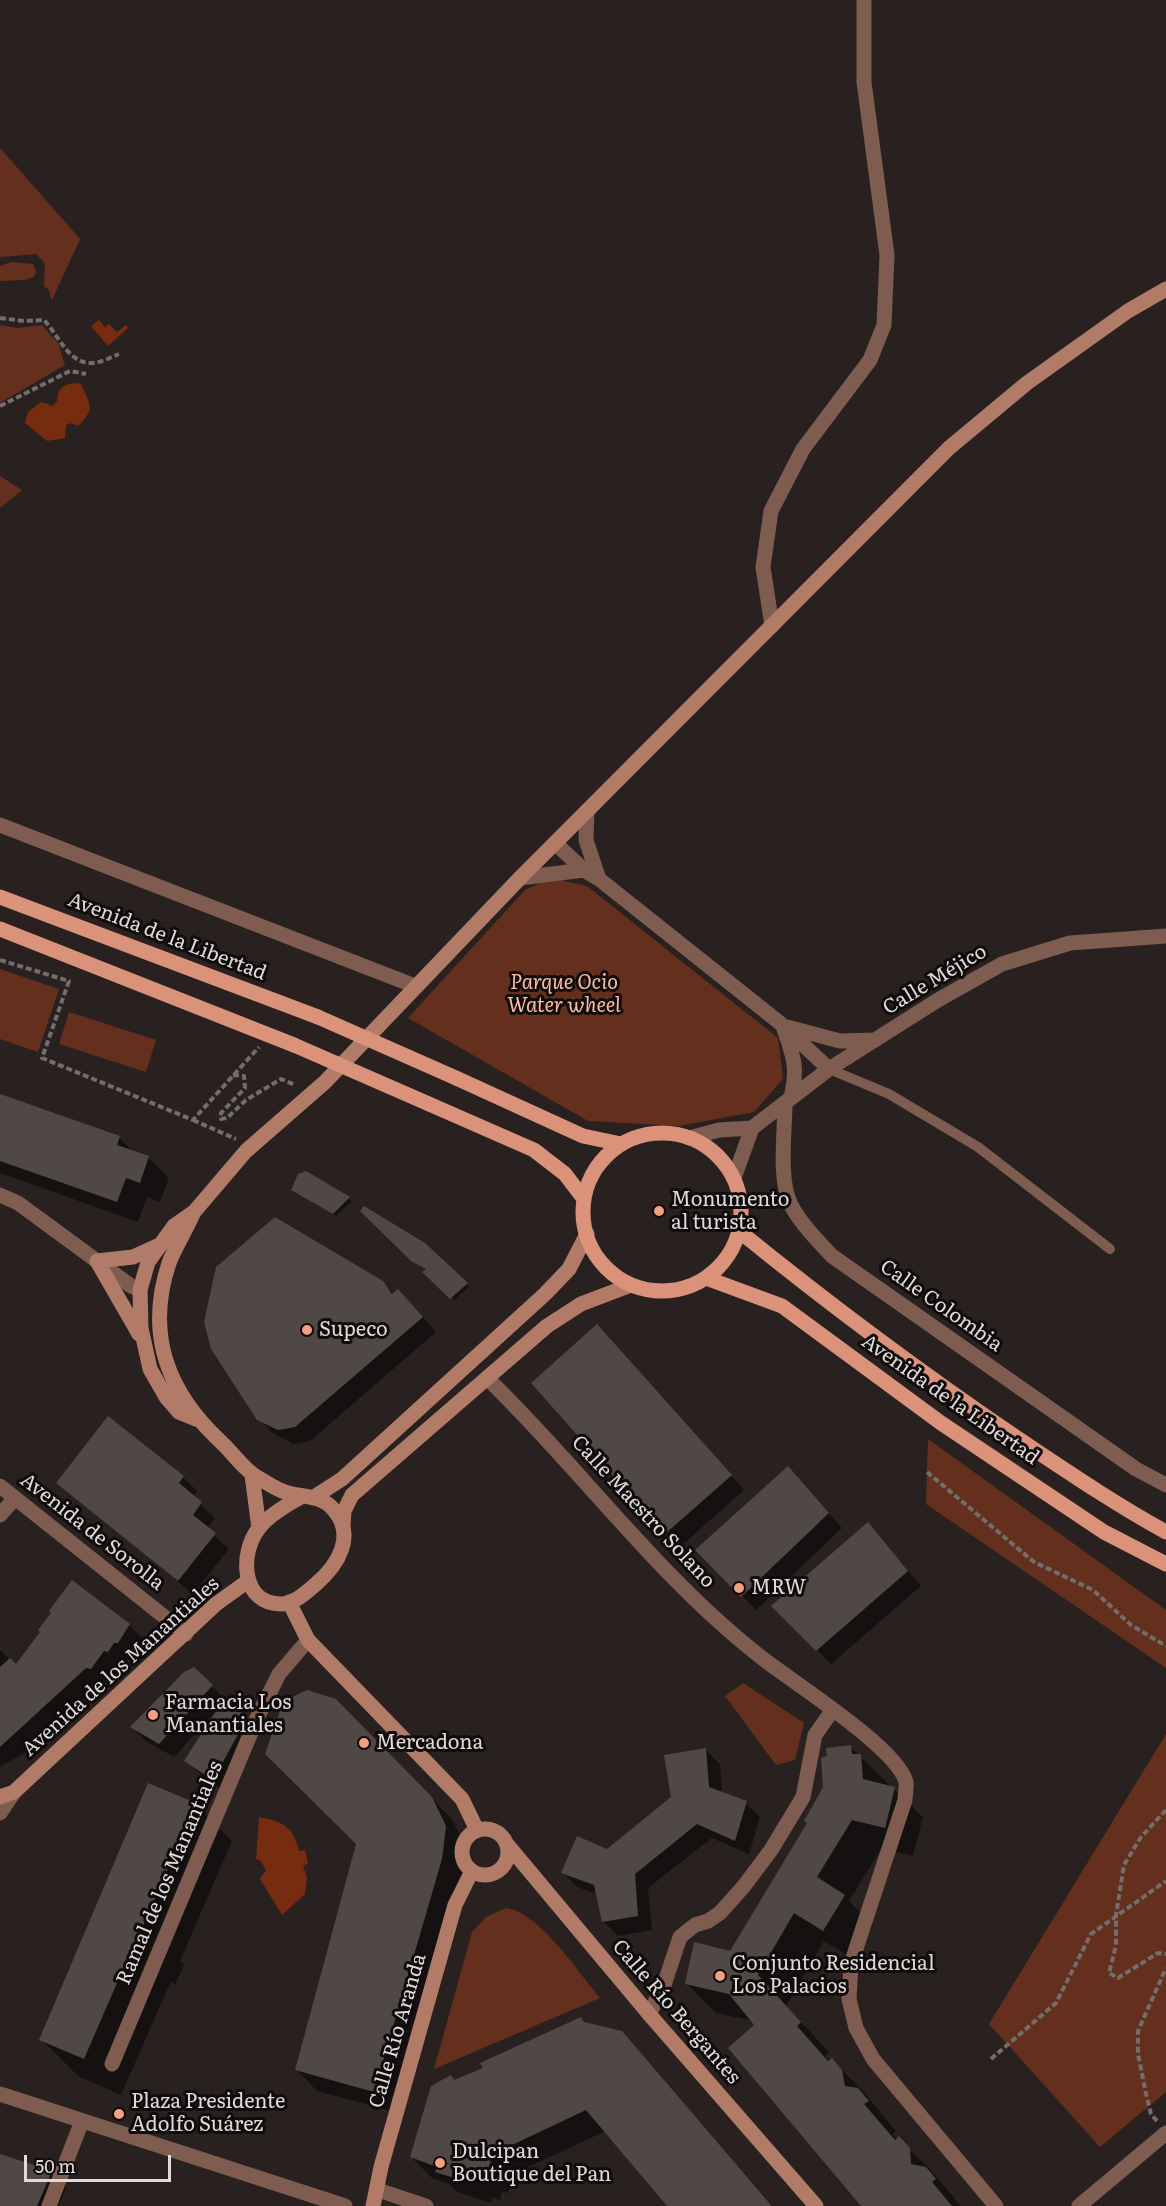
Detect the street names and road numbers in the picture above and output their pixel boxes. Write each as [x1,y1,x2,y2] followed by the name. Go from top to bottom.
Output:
[64,888,270,986] street label: Avenida de la Libertad
[879,940,991,1020] street label: Calle Méjico
[875,1255,1007,1357] street label: Calle Colombia
[857,1330,1043,1470] street label: Avenida de la Libertad
[566,1431,720,1593] street label: Calle Maestro Solano
[15,1468,169,1596] street label: Avenida de Sorolla
[18,1572,224,1762] street label: Avenida de los Manantiales
[112,1757,228,1989] street label: Ramal de los Manantiales
[607,1935,745,2089] street label: Calle Río Bergantes
[364,1951,432,2111] street label: Calle Río Aranda

